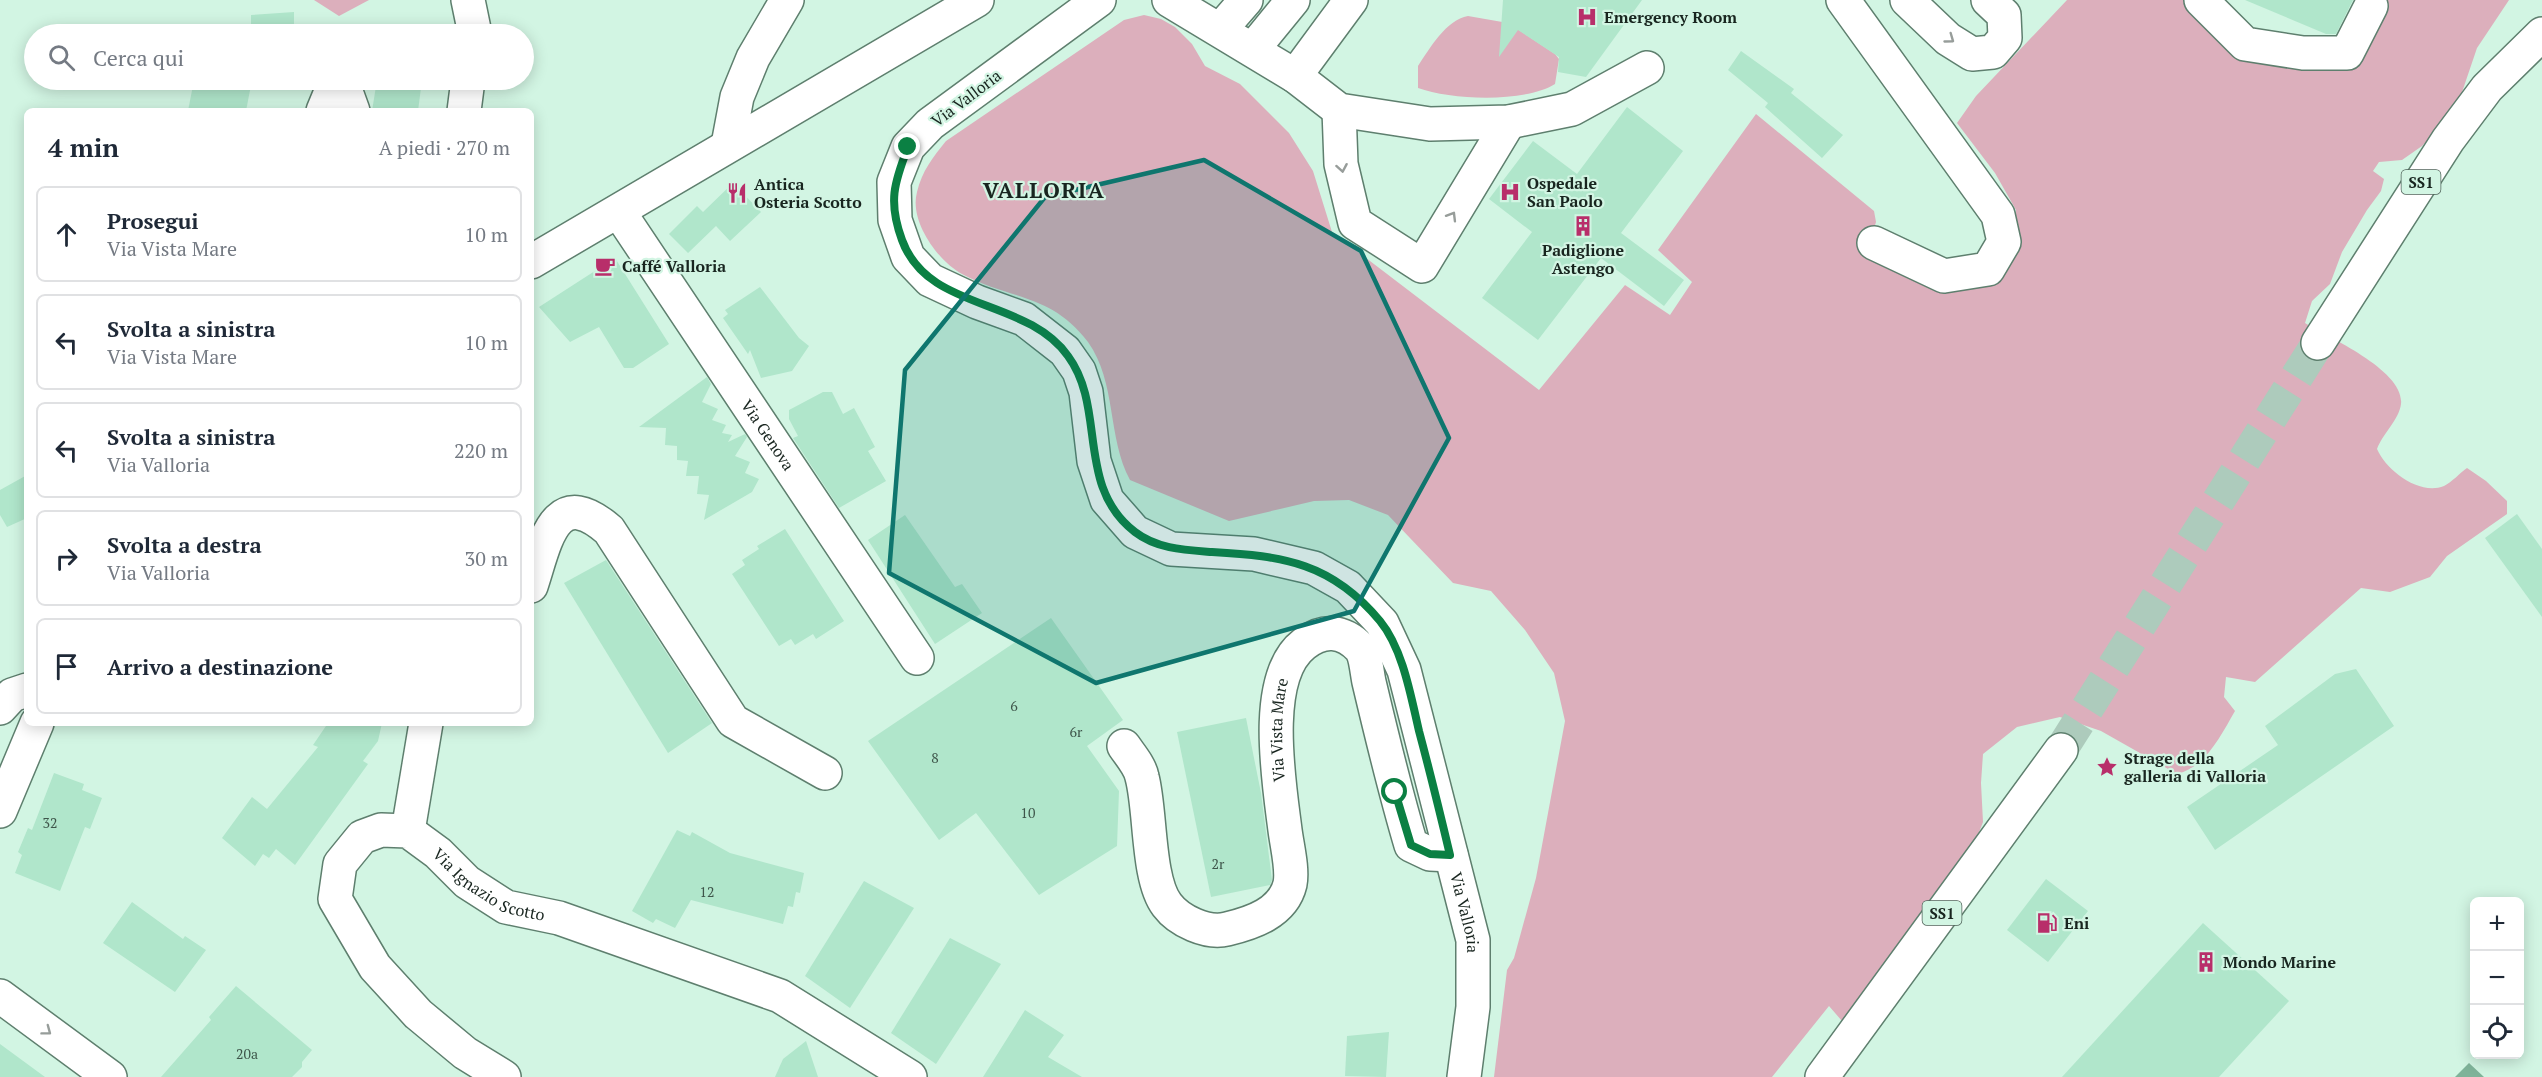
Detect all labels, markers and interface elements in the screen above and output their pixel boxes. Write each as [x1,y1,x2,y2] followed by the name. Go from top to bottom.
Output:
[1575,5,1599,29] hospital icon: Emergency Room
[1604,6,1737,28] place label: Emergency Room
[24,24,534,90] search box
[1943,32,1954,43] one-way arrow
[45,41,78,74] icon: search
[93,43,184,72] text: Cerca qui
[926,64,1006,132] street label: Via Valloria
[48,130,119,164] text: 4 min
[894,133,920,159] route end
[379,134,510,161] text: A piedi · 270 m
[1335,163,1348,173] one-way arrow
[2402,170,2440,194] road number: SS1
[1527,172,1603,212] place label: Ospedale San Paolo
[754,173,862,213] place label: Antica Osteria Scotto
[983,175,1105,204] district label: VALLORIA
[1498,180,1522,204] hospital icon: Ospedale San Paolo
[725,181,749,205] restaurant icon: Antica Osteria Scotto
[107,206,199,235] text: Prosegui
[1445,211,1456,222] one-way arrow
[1571,214,1595,238] building icon: Padiglione Astengo
[50,218,83,251] icon: ahead
[465,221,508,248] text: 10 m
[107,235,237,262] text: Via Vista Mare
[1542,239,1624,279] place label: Padiglione Astengo
[593,254,617,278] cafe icon: Caffé Valloria
[622,255,726,277] place label: Caffé Valloria
[107,314,276,343] text: Svolta a sinistra
[50,326,83,359] icon: left
[465,329,508,356] text: 10 m
[107,343,237,370] text: Via Vista Mare
[736,395,800,475] street label: Via Genova
[107,422,276,451] text: Svolta a sinistra
[50,434,83,467] icon: left
[454,437,508,464] text: 220 m
[107,451,210,478] text: Via Valloria
[107,530,262,559] text: Svolta a destra
[50,542,83,575] icon: right
[465,545,508,572] text: 30 m
[107,559,210,586] text: Via Valloria
[50,650,83,683] icon: arrive
[107,652,333,681] text: Arrivo a destinazione
[1265,675,1293,783] street label: Via Vista Mare
[1010,696,1018,715] house number: 6
[1070,722,1083,741] house number: 6r
[2124,747,2266,787] place label: Strage della galleria di Valloria
[931,748,939,767] house number: 8
[2095,755,2119,779] place icon: Strage della galleria di Valloria
[1381,778,1407,804] route start
[1021,803,1035,822] house number: 10
[43,813,57,832] house number: 32
[428,843,547,926] street label: Via Ignazio Scotto
[1212,854,1225,873] house number: 2r
[1445,870,1484,953] street label: Via Valloria
[700,882,714,901] house number: 12
[2470,897,2524,1059] map controls
[2470,897,2524,951] button: +
[1922,901,1962,925] road number: SS1
[2035,911,2059,935] fuel station icon: Eni
[2064,912,2089,934] place label: Eni
[2194,950,2218,974] building icon: Mondo Marine
[2223,951,2336,973] place label: Mondo Marine
[2470,951,2524,1005] button: −
[2470,1005,2524,1059] button: locate
[40,1023,51,1034] one-way arrow
[236,1044,258,1063] house number: 20a

